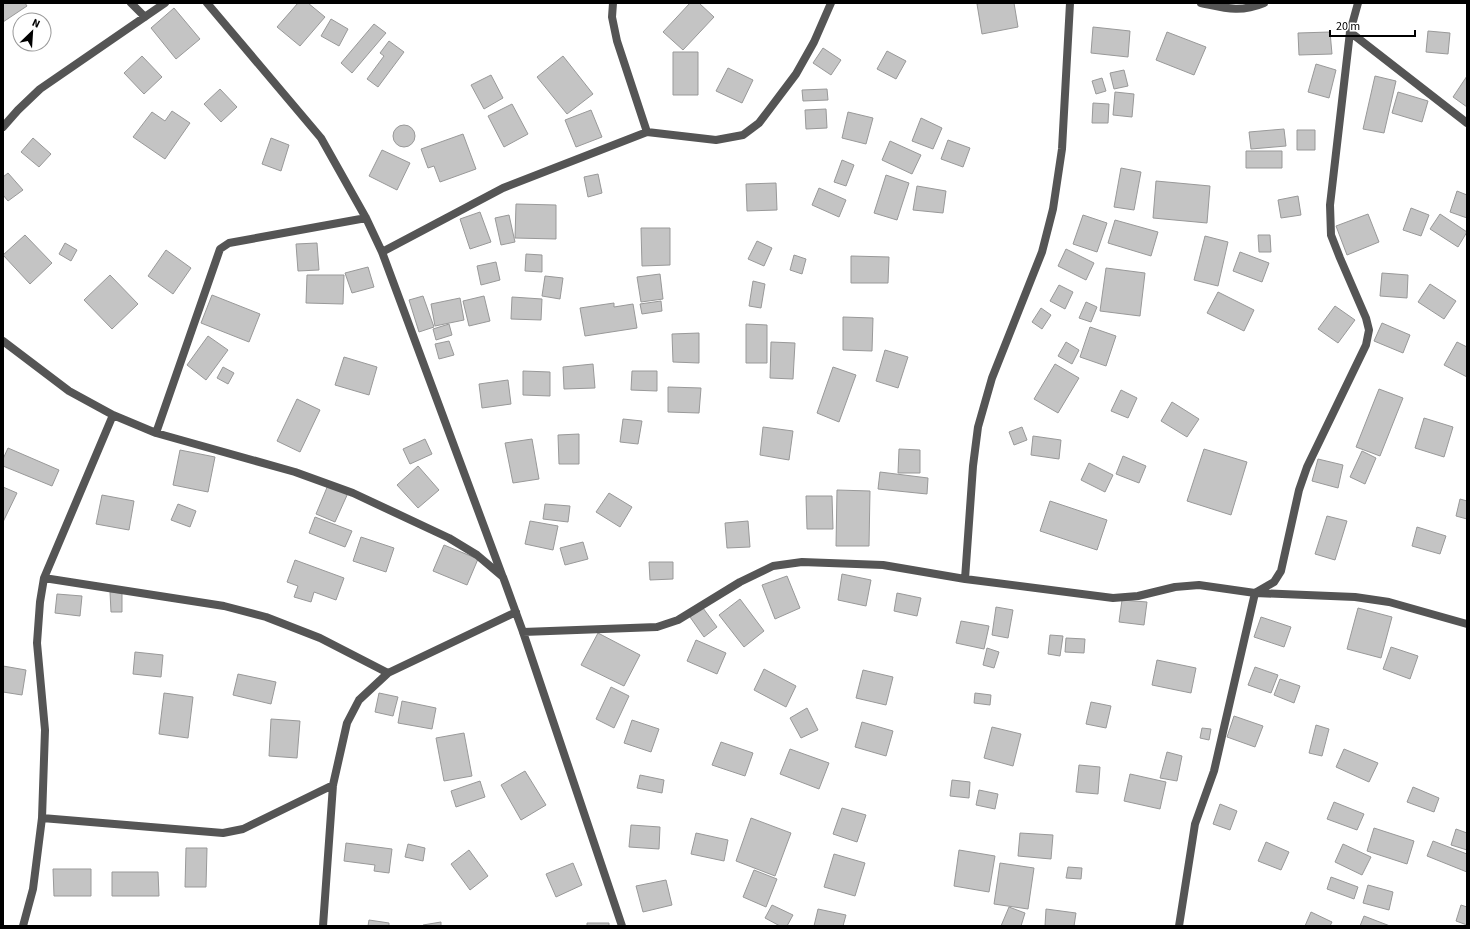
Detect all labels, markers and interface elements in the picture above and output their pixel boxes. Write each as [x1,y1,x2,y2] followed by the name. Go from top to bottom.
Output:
[12,12,52,52] north arrow
[1330,12,1415,38] scale bar
[30,15,43,32] text: N
[1336,18,1360,35] text: 20 m

